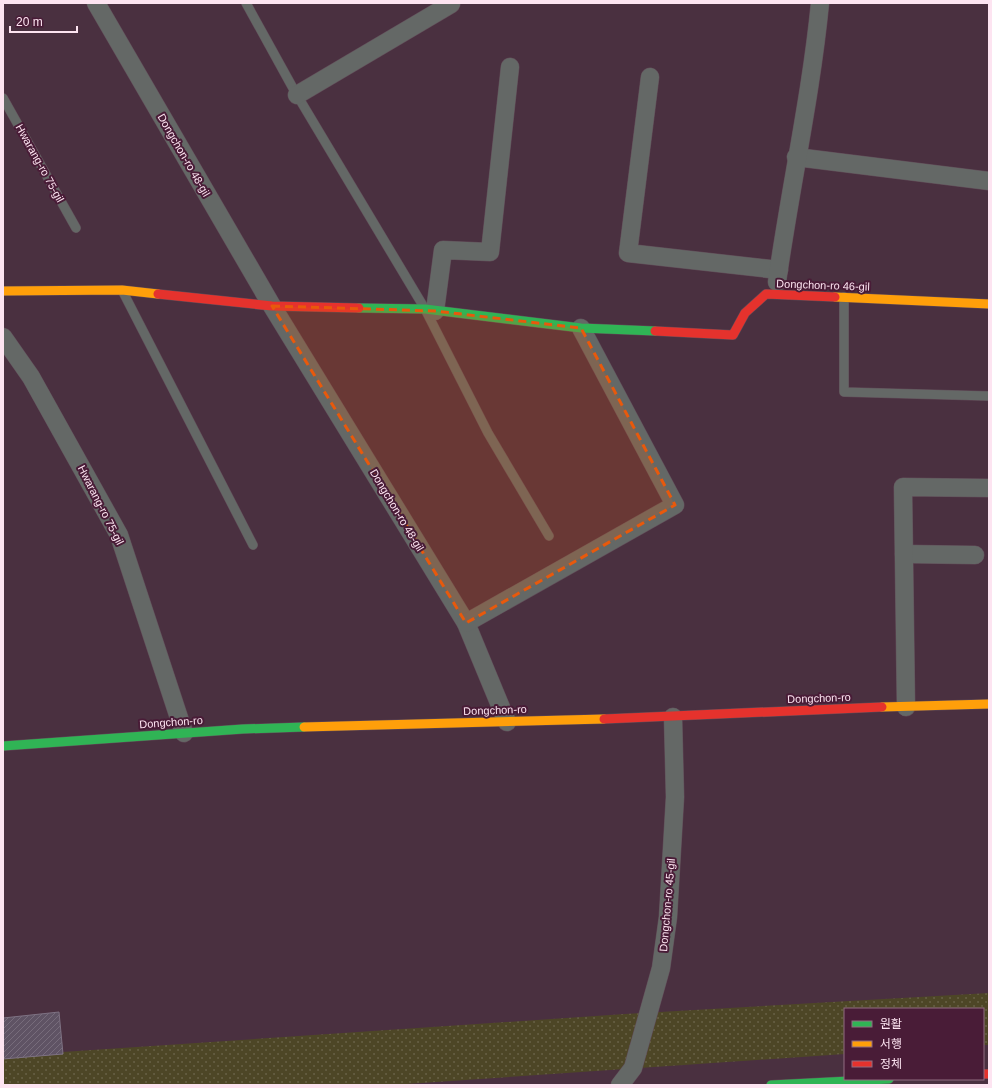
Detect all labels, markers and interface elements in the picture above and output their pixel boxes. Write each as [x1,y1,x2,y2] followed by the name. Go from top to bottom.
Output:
[10,8,77,34] scale bar
[16,15,43,29] text: 20 m
[155,111,213,199] street label: Dongchon-ro 48-gil
[14,122,66,204] street label: Hwarang-ro 75-gil
[776,277,870,293] street label: Dongchon-ro 46-gil
[76,463,126,547] street label: Hwarang-ro 75-gil
[368,467,426,553] street label: Dongchon-ro 48-gil
[787,691,851,705] street label: Dongchon-ro
[463,703,527,717] street label: Dongchon-ro
[139,714,203,730] street label: Dongchon-ro
[657,858,677,952] street label: Dongchon-ro 45-gil
[844,1008,984,1080] legend
[880,1017,902,1031] text: 원활
[880,1037,902,1051] text: 서행
[880,1057,902,1071] text: 정체

